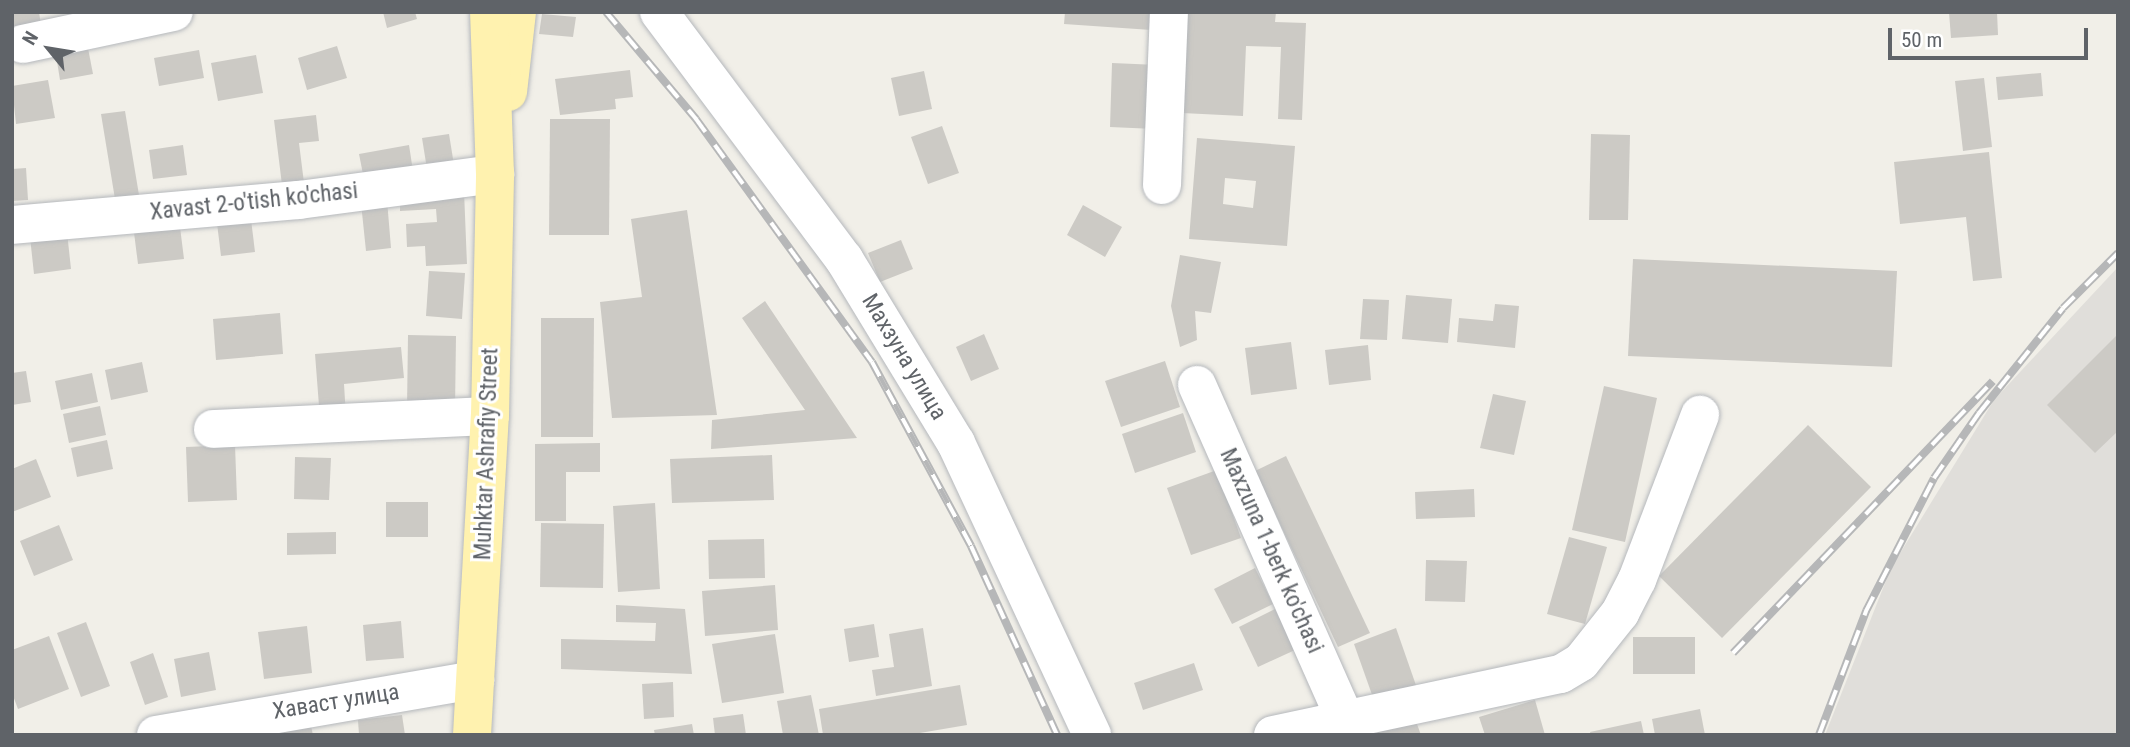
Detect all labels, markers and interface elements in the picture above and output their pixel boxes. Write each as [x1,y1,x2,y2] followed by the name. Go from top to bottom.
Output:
[14,14,84,84] north arrow
[1892,14,2092,58] scale bar
[18,27,43,49] text: N
[1901,28,1942,52] text: 50 m
[149,177,359,227] street label: Xavast 2-o'tish ko'chasi
[856,289,952,425] street label: Махзуна улица
[469,347,505,561] street label: Muhktar Ashrafiy Street
[1213,444,1329,658] street label: Maxzuna 1-berk ko'chasi
[271,678,401,726] street label: Хаваст улица

